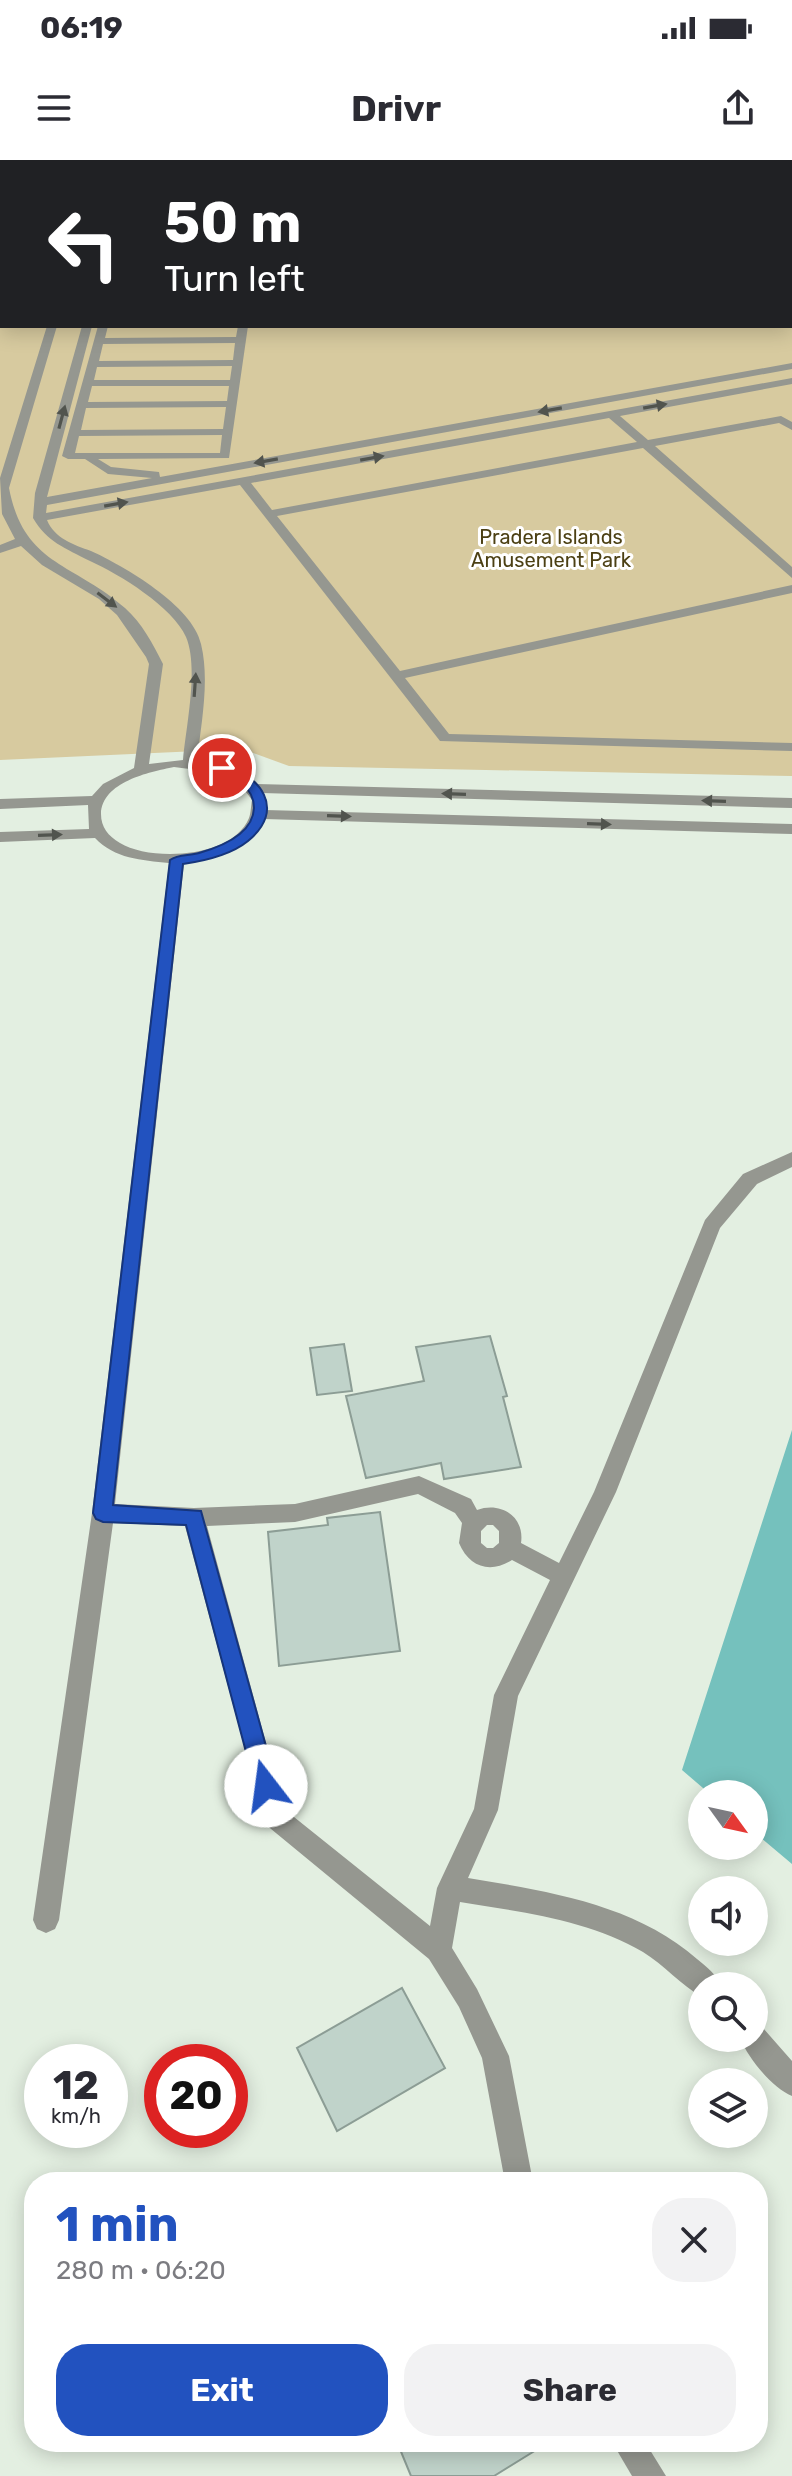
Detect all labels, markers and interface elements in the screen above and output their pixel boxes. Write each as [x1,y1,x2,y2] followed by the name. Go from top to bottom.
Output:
[40,10,123,46] text: 06:19
[32,86,76,130] icon: menu
[716,86,760,130] icon: share
[351,87,441,130] text: Drivr
[164,190,301,256] text: 50 m
[32,192,136,296] icon: left
[164,257,305,300] text: Turn left
[643,400,668,412] one-way arrow
[56,405,68,430] one-way arrow
[537,405,562,417] one-way arrow
[360,451,385,463] one-way arrow
[254,456,279,468] one-way arrow
[104,497,129,510] one-way arrow
[471,525,632,572] park label: Pradera Islands Amusement Park
[96,591,117,607] one-way arrow
[189,672,202,697] one-way arrow
[188,734,256,802] pin
[200,746,244,790] icon: arrive
[441,787,466,800] one-way arrow
[701,795,726,807] one-way arrow
[327,810,352,823] one-way arrow
[587,817,612,830] one-way arrow
[38,828,63,841] one-way arrow
[224,1744,308,1828] position arrow
[688,1780,768,1860] north arrow
[688,1780,768,2148] map controls
[688,1876,768,1956] button: sound
[688,1972,768,2052] button: search
[144,2044,248,2148] speed limit sign: 20
[53,2062,99,2109] text: 12
[688,2068,768,2148] button: layers
[51,2104,101,2128] text: km/h
[56,2196,179,2253] text: 1 min
[652,2198,736,2282] button: close
[56,2255,226,2286] text: 280 m · 06:20
[56,2344,388,2436] button: Exit
[404,2344,736,2436] button: Share

